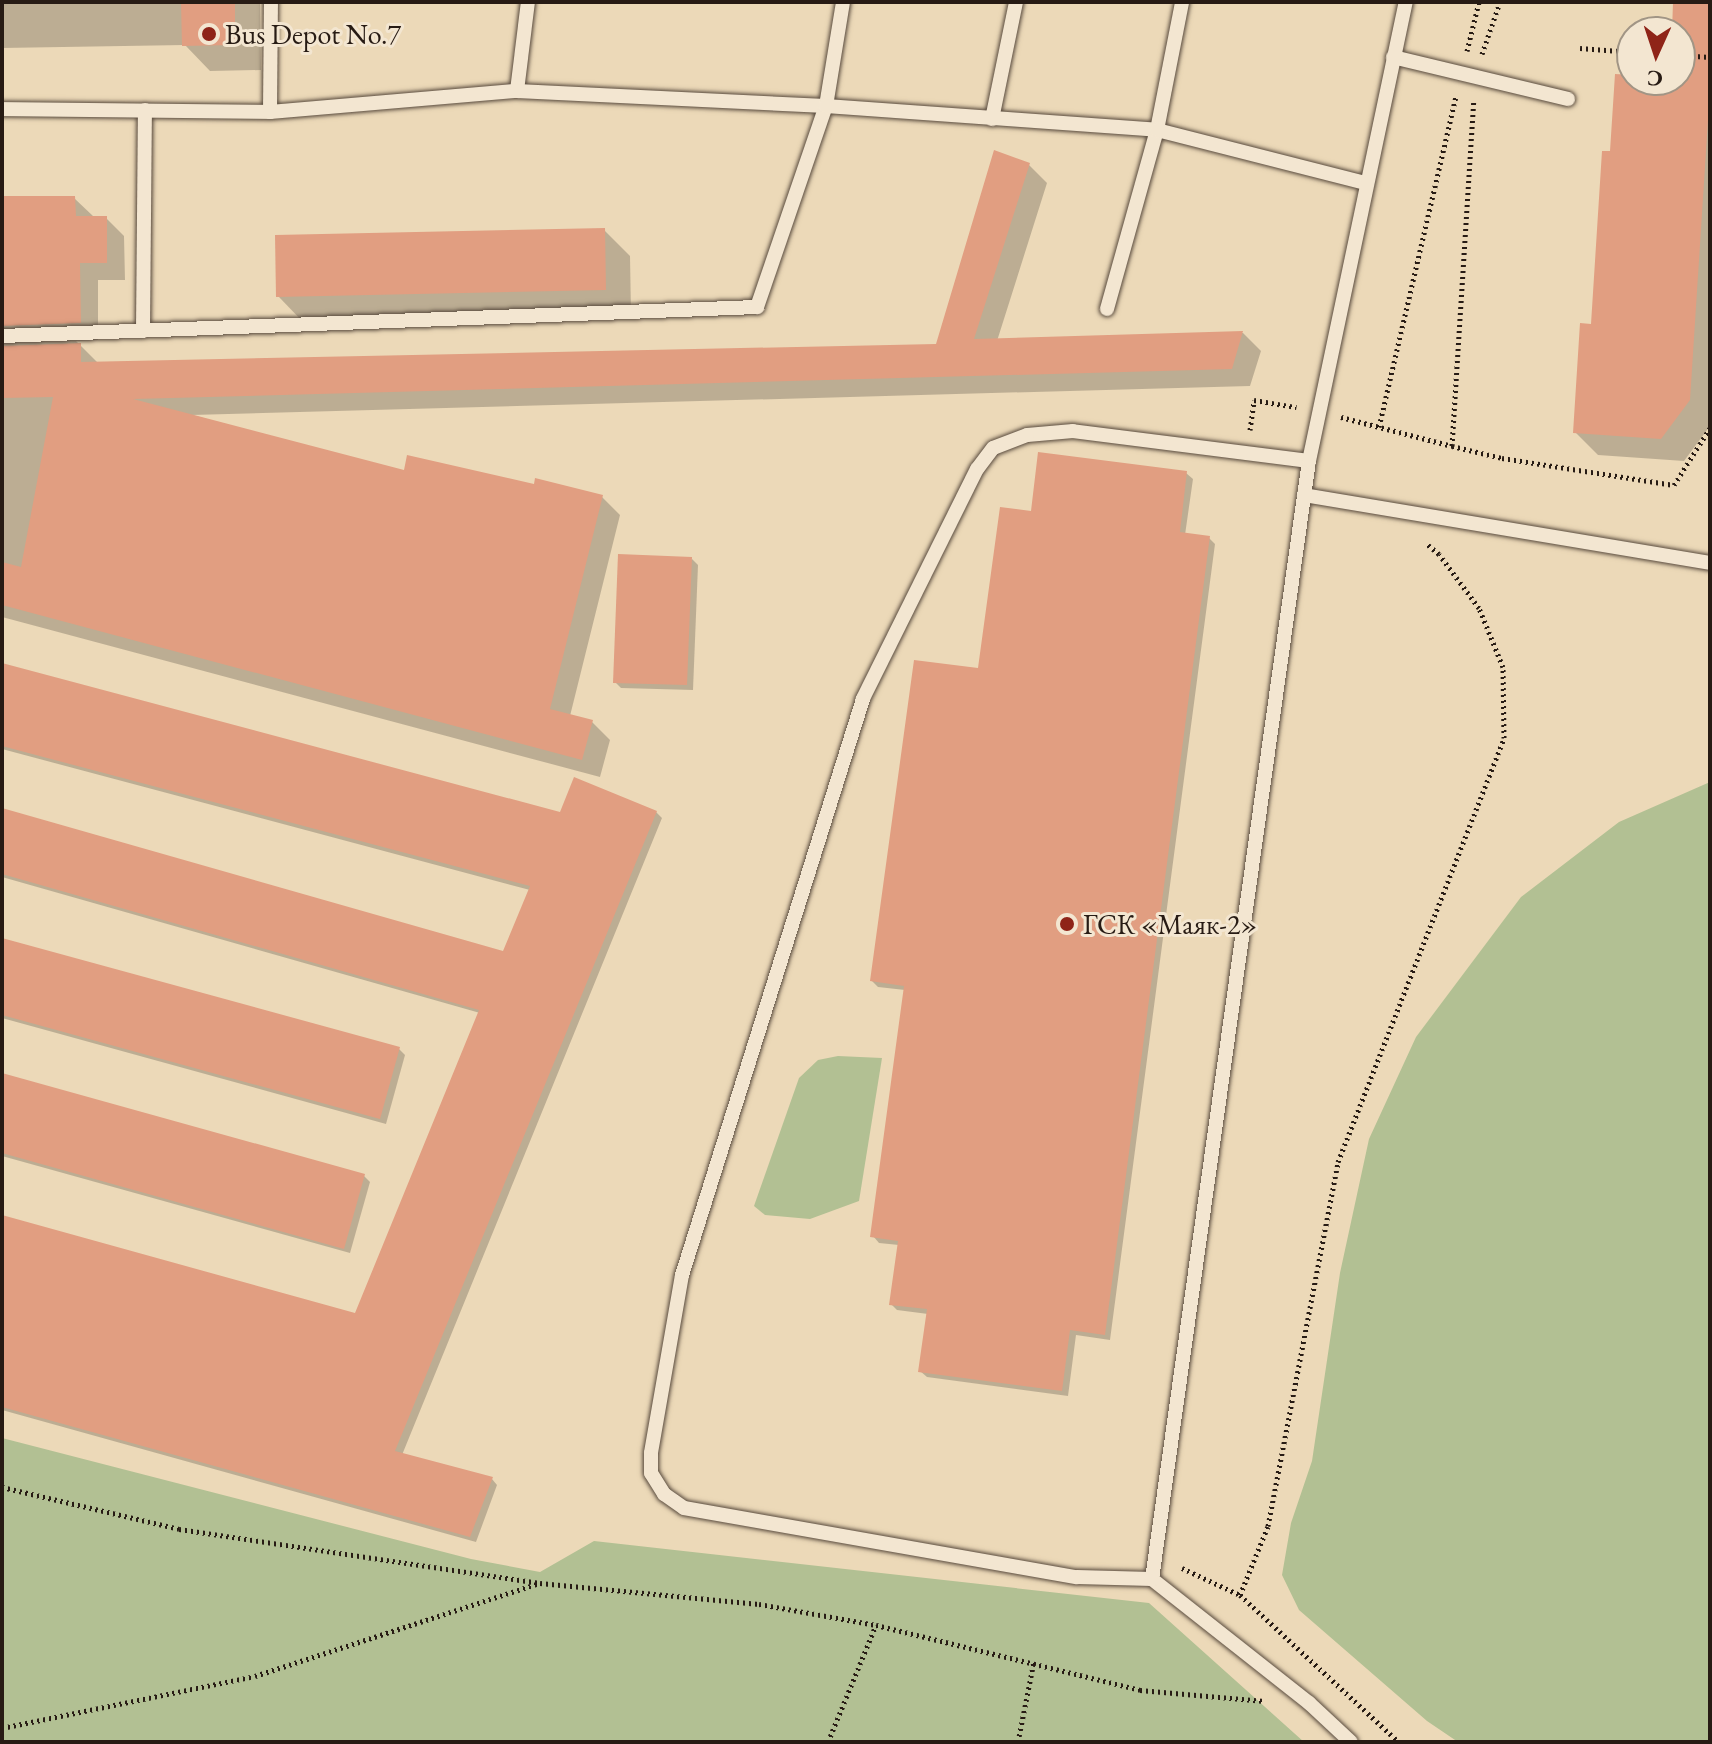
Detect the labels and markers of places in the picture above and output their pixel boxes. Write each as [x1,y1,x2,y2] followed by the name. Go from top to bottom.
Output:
[225,17,401,51] place label: Bus Depot No.7
[200,25,218,43] marker: Bus Depot No.7
[1083,907,1257,941] place label: ГСК «Маяк-2»
[1058,915,1076,933] marker: ГСК «Маяк-2»

